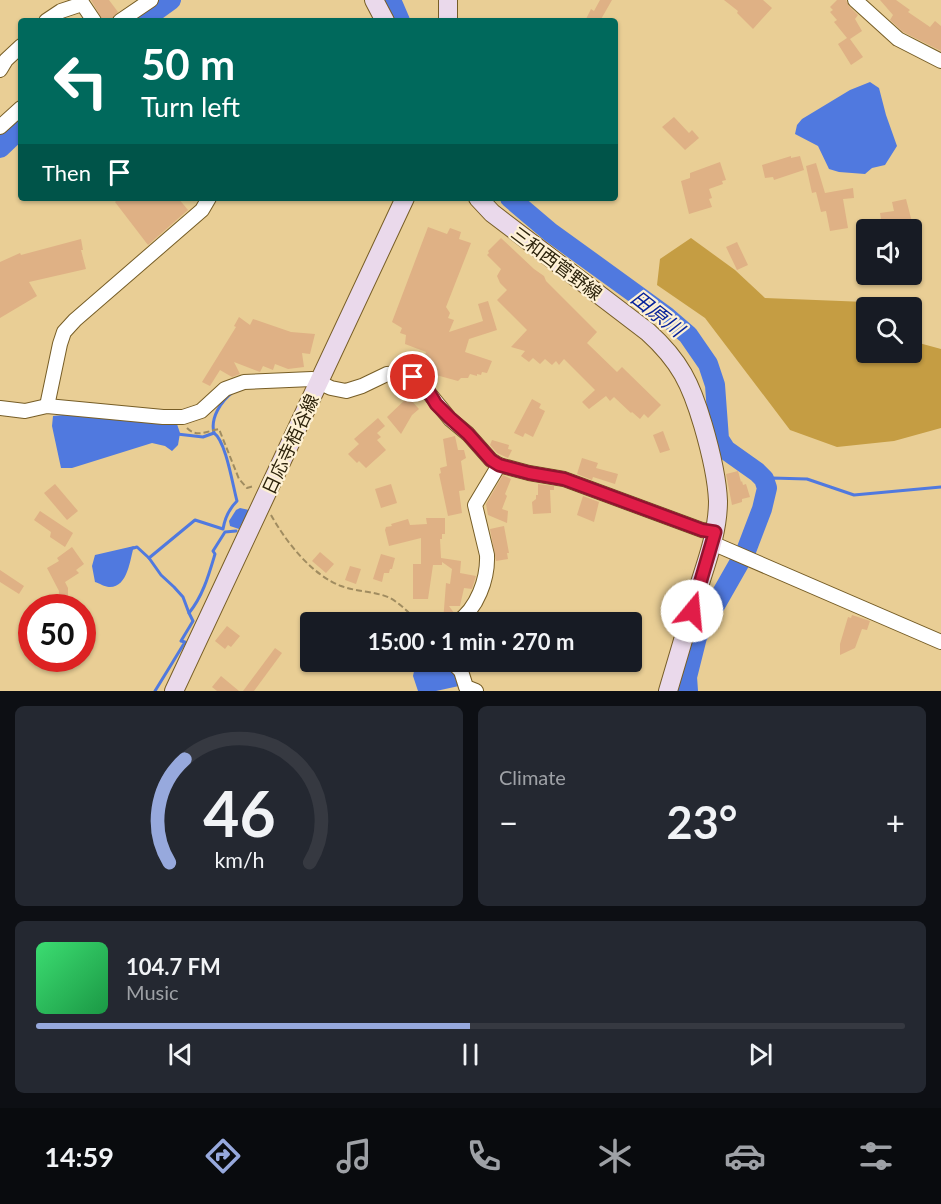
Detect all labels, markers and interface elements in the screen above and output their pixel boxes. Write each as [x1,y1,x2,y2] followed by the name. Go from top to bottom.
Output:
[141,39,235,89] text: 50 m
[42,42,120,120] icon: left
[141,90,240,123] text: Turn left
[103,156,136,189] icon: arrive
[42,159,91,186] text: Then
[856,219,922,363] map controls
[856,219,922,285] button: sound
[507,222,607,304] street label: 三和西菅野線
[627,285,691,342] water label: 田原川
[856,297,922,363] button: search
[387,351,438,402] pin
[396,360,429,393] icon: arrive
[257,390,323,498] street label: 日応寺栢谷線
[660,579,724,643] position arrow
[18,594,96,672] speed limit sign: 50
[368,628,574,655] text: 15:00 · 1 min · 270 m
[499,765,566,789] text: Climate
[203,775,275,850] text: 46
[667,795,737,849] text: 23°
[499,802,518,842] text: −
[886,802,905,842] text: +
[214,847,264,873] text: km/h
[126,953,221,980] text: 104.7 FM
[126,980,179,1004] text: Music
[164,1038,197,1071] icon: previous
[454,1038,487,1071] icon: pause
[744,1038,777,1071] icon: next
[202,1135,244,1177] icon: directions
[333,1135,375,1177] icon: music
[463,1135,505,1177] icon: phone
[594,1135,636,1177] icon: climate
[724,1135,766,1177] icon: car
[855,1135,897,1177] icon: filters
[44,1140,114,1173] text: 14:59

